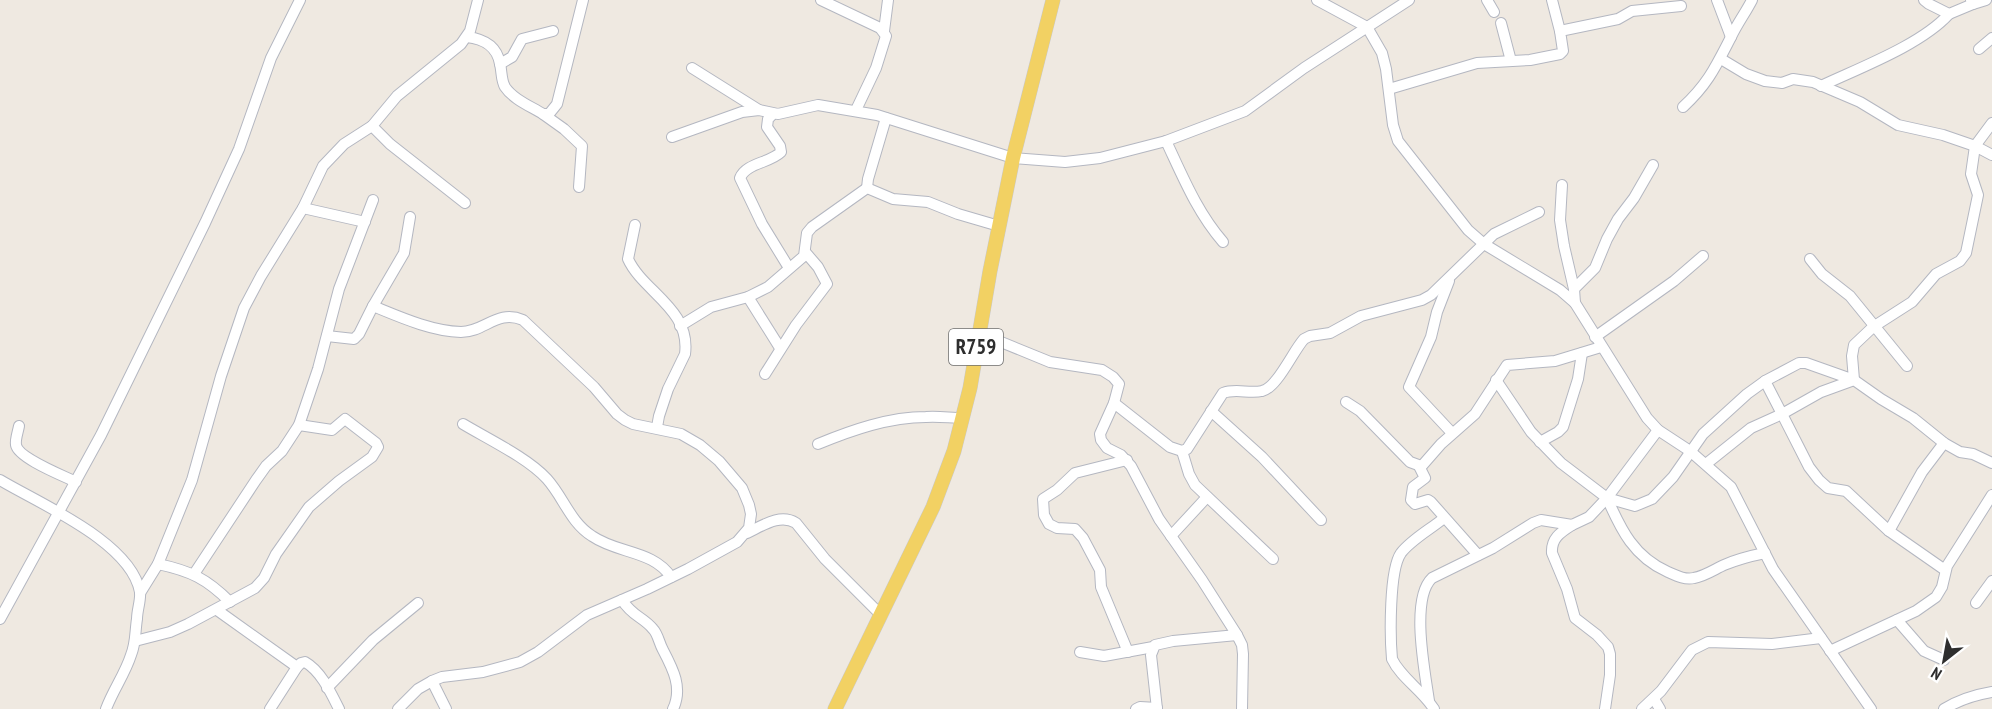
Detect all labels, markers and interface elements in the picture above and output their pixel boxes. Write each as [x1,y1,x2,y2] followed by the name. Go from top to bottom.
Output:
[949,329,1003,365] road number: R759
[1914,631,1974,691] north arrow
[1927,663,1945,685] text: N

